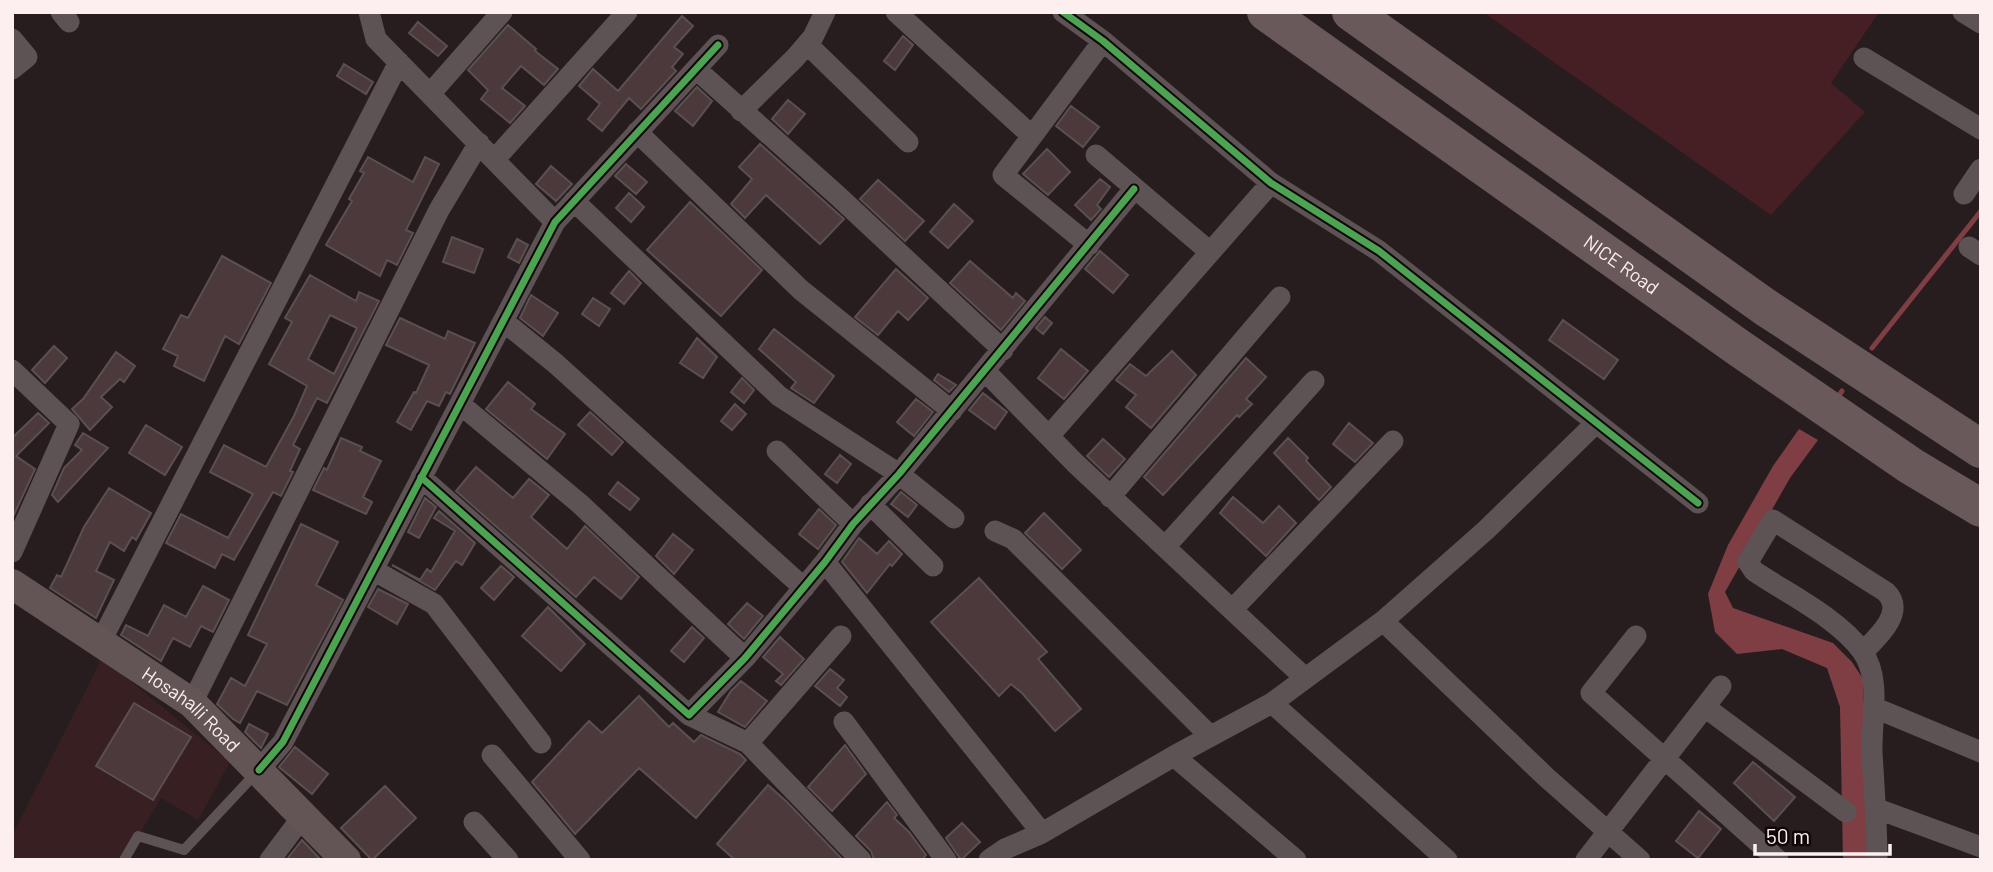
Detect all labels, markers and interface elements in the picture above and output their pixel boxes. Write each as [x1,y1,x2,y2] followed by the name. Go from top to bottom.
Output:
[1580,230,1664,299] street label: NICE Road
[138,661,245,756] street label: Hosahalli Road
[1755,812,1890,856] scale bar
[1766,823,1810,848] text: 50 m

